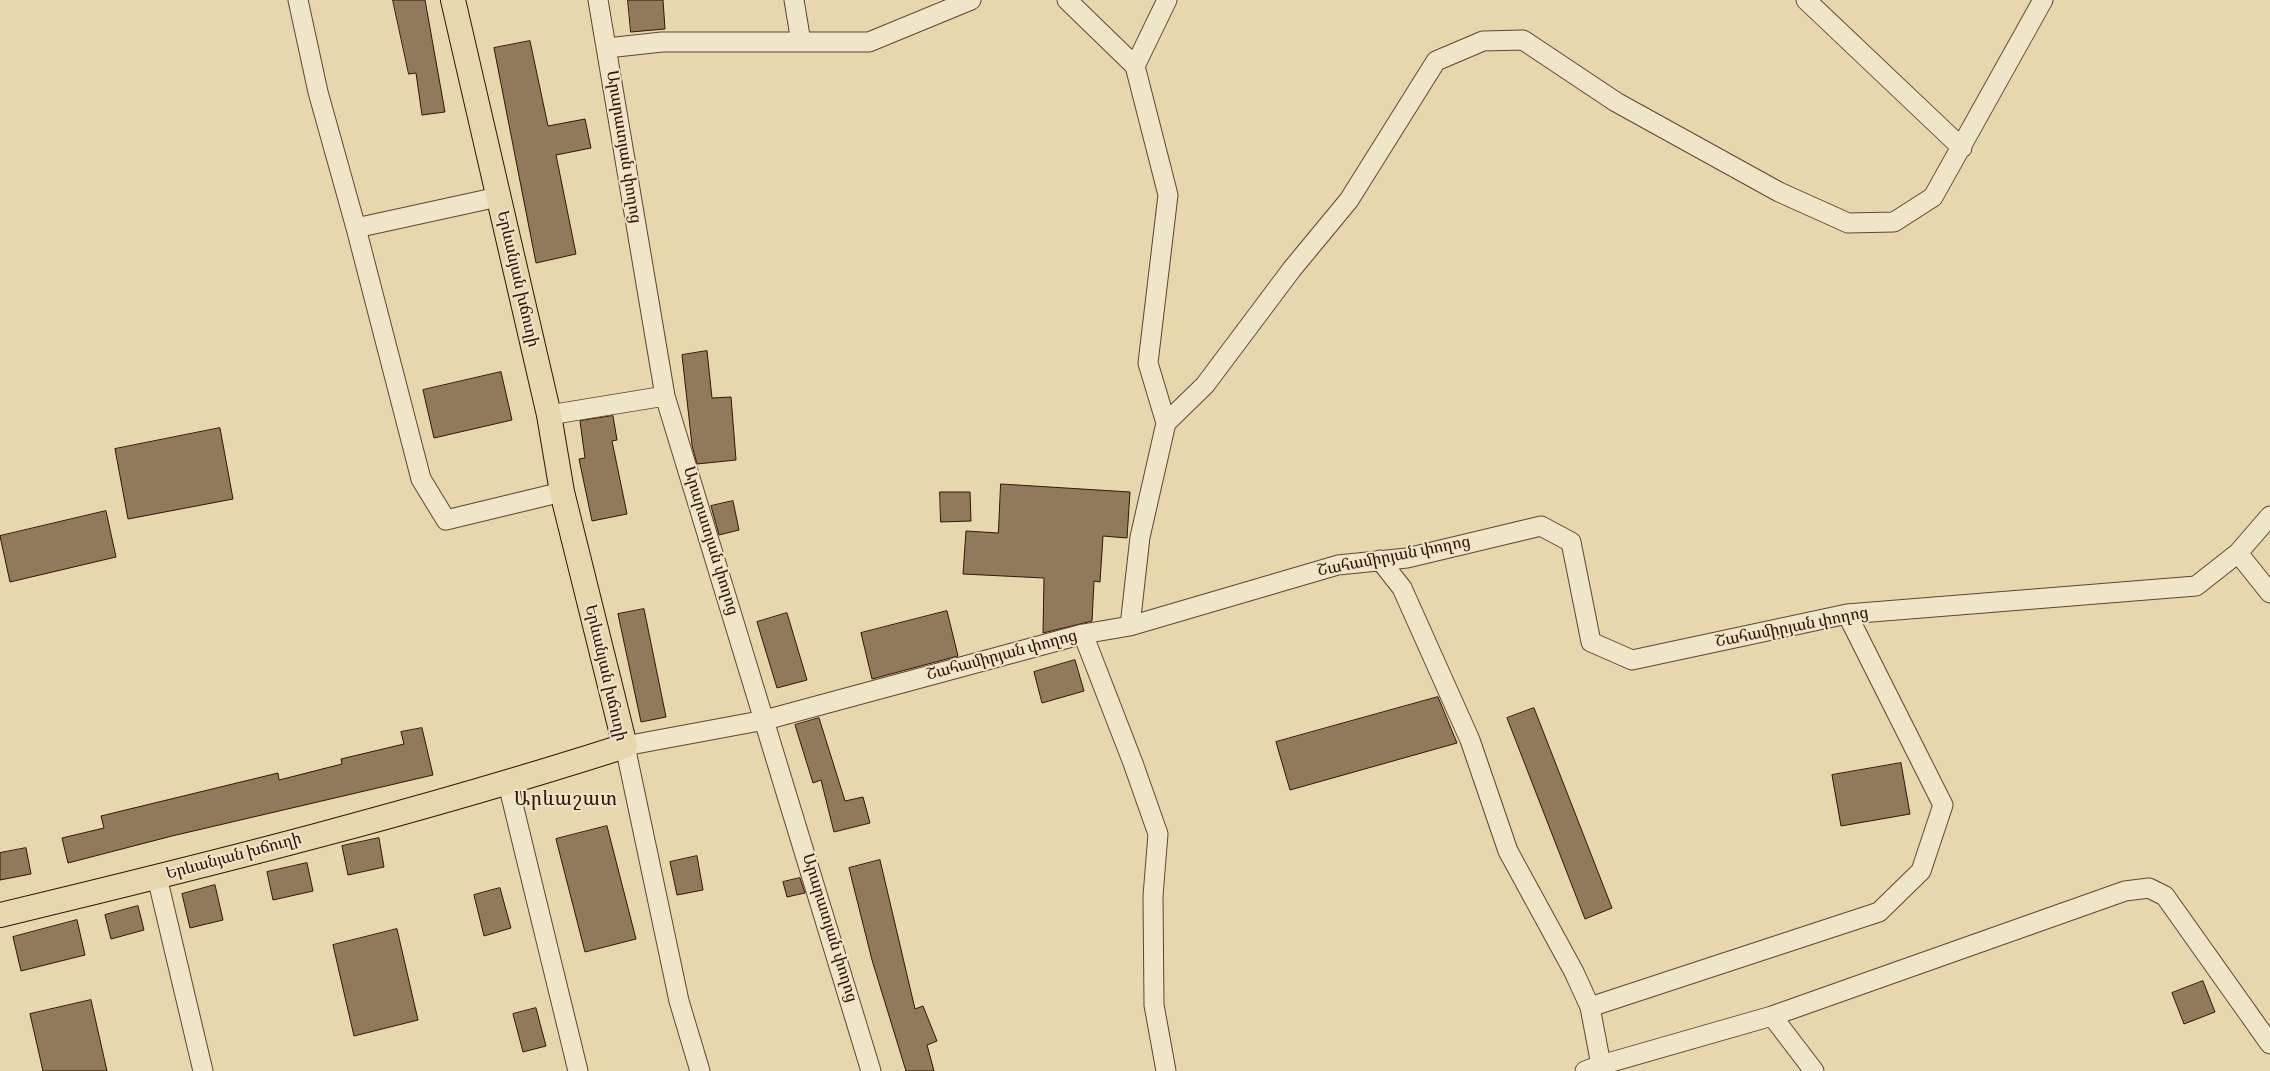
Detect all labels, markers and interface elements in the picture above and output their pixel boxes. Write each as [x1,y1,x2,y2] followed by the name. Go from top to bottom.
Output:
[601,69,645,225] street label: Արարատյան փողոց
[492,209,542,349] street label: Երևանյան խճուղի
[678,464,742,618] street label: Արարատյան փողոց
[1316,533,1472,581] street label: Շահամիրյան փողոց
[580,603,630,743] street label: Երևանյան խճուղի
[1714,604,1870,652] street label: Շահամիրյան փողոց
[924,627,1080,685] street label: Շահամիրյան փողոց
[513,789,619,811] district label: Արևաշատ
[164,830,304,884] street label: Երևանյան խճուղի
[797,851,861,1005] street label: Արարատյան փողոց

